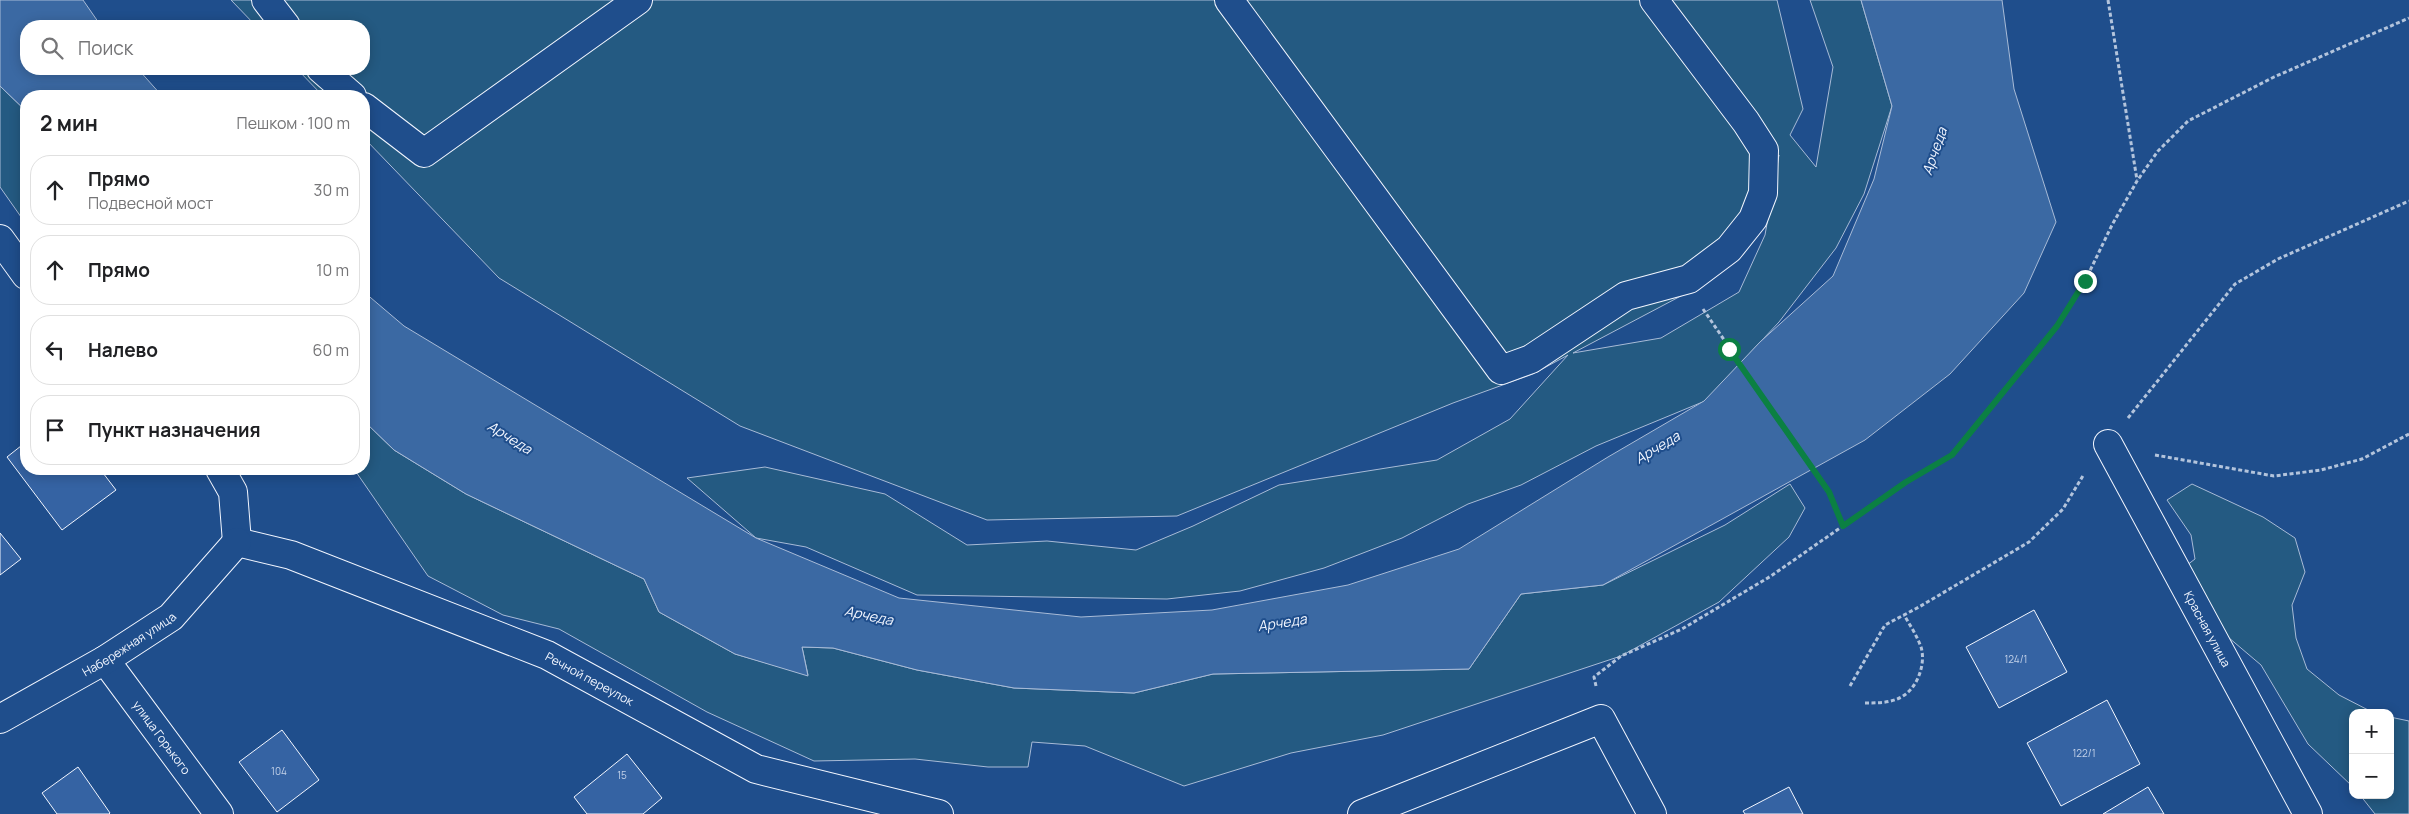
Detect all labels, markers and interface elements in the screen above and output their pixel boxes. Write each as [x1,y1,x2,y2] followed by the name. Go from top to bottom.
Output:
[20,20,370,75] search box
[38,34,66,62] icon: search
[78,35,133,61] text: Поиск
[40,109,98,137] text: 2 мин
[237,112,350,134] text: Пешком · 100 m
[1917,124,1951,177] water label: Арчеда
[88,166,150,192] text: Прямо
[41,176,69,204] icon: ahead
[314,179,349,201] text: 30 m
[88,192,213,214] text: Подвесной мост
[41,256,69,284] icon: ahead
[88,257,150,283] text: Прямо
[316,259,349,281] text: 10 m
[2074,270,2097,293] route end
[41,336,69,364] icon: left
[88,337,158,363] text: Налево
[1718,338,1741,361] route start
[313,339,349,361] text: 60 m
[41,416,69,444] icon: arrive
[484,416,537,459] water label: Арчеда
[88,417,261,443] text: Пункт назначения
[1631,426,1684,468] water label: Арчеда
[2180,588,2235,670] street label: Красная улица
[843,601,896,630] water label: Арчеда
[79,609,180,680] street label: Набережная улица
[1256,609,1309,635] water label: Арчеда
[543,647,638,710] street label: Речной переулок
[2004,652,2028,666] house number: 124/1
[129,697,195,778] street label: улица Горького
[2349,709,2394,799] map controls
[2349,709,2394,754] button: +
[2072,746,2096,760] house number: 122/1
[2349,754,2394,799] button: −
[271,764,287,778] house number: 104
[617,768,627,782] house number: 15

